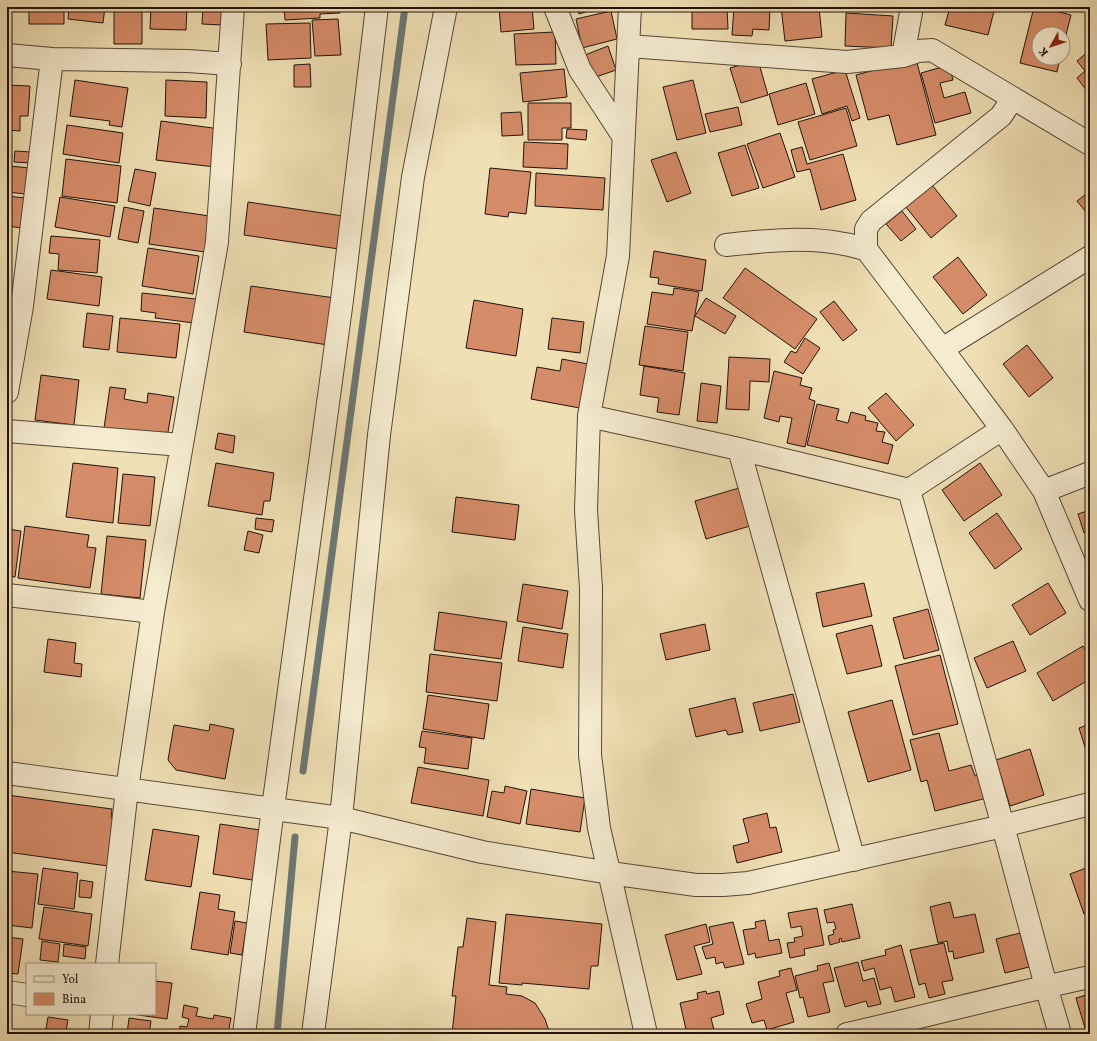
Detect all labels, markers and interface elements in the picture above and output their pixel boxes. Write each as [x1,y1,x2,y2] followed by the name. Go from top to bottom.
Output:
[1031,26,1071,66] north arrow
[1036,44,1053,59] text: K
[26,963,156,1015] legend
[62,972,79,988] text: Yol
[62,992,86,1008] text: Bina

